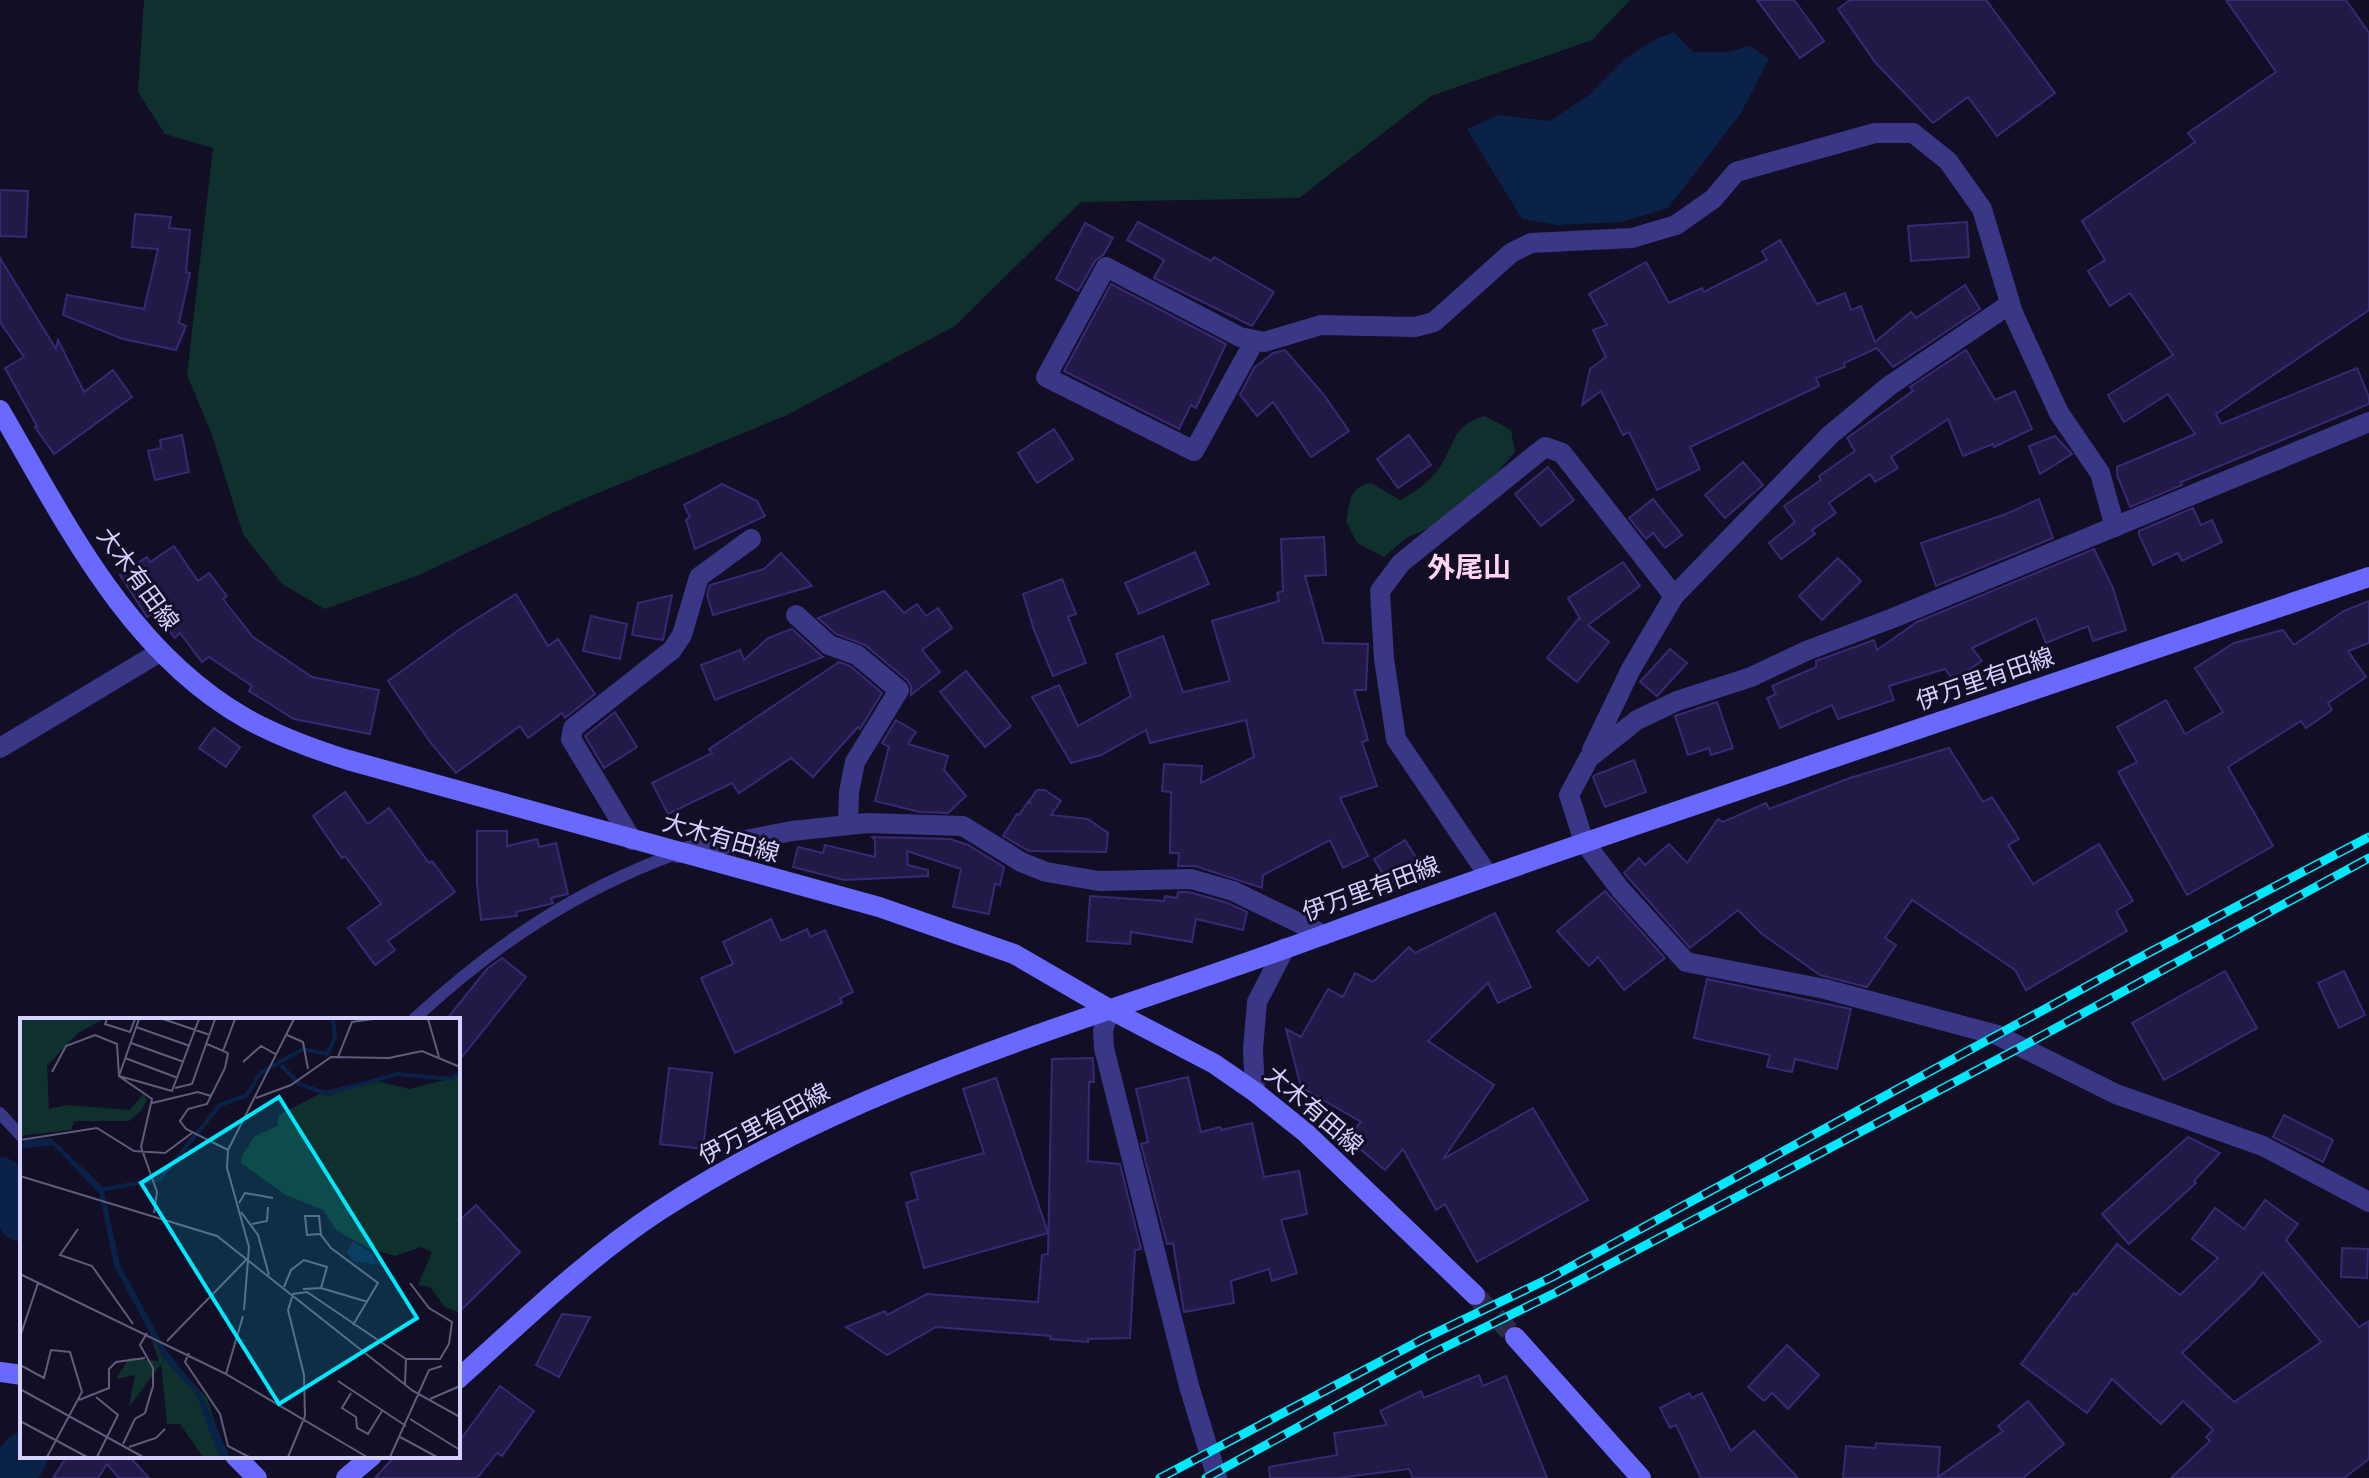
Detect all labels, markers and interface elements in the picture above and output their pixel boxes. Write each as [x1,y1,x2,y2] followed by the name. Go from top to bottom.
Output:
[91,522,185,636] street label: 大木有田線
[1427,551,1511,584] district label: 外尾山
[1912,642,2058,716] street label: 伊万里有田線
[659,808,783,868] street label: 大木有田線
[1299,851,1443,927] street label: 伊万里有田線
[20,1018,460,1458] inset map
[1260,1060,1368,1160] street label: 大木有田線
[694,1078,834,1170] street label: 伊万里有田線

